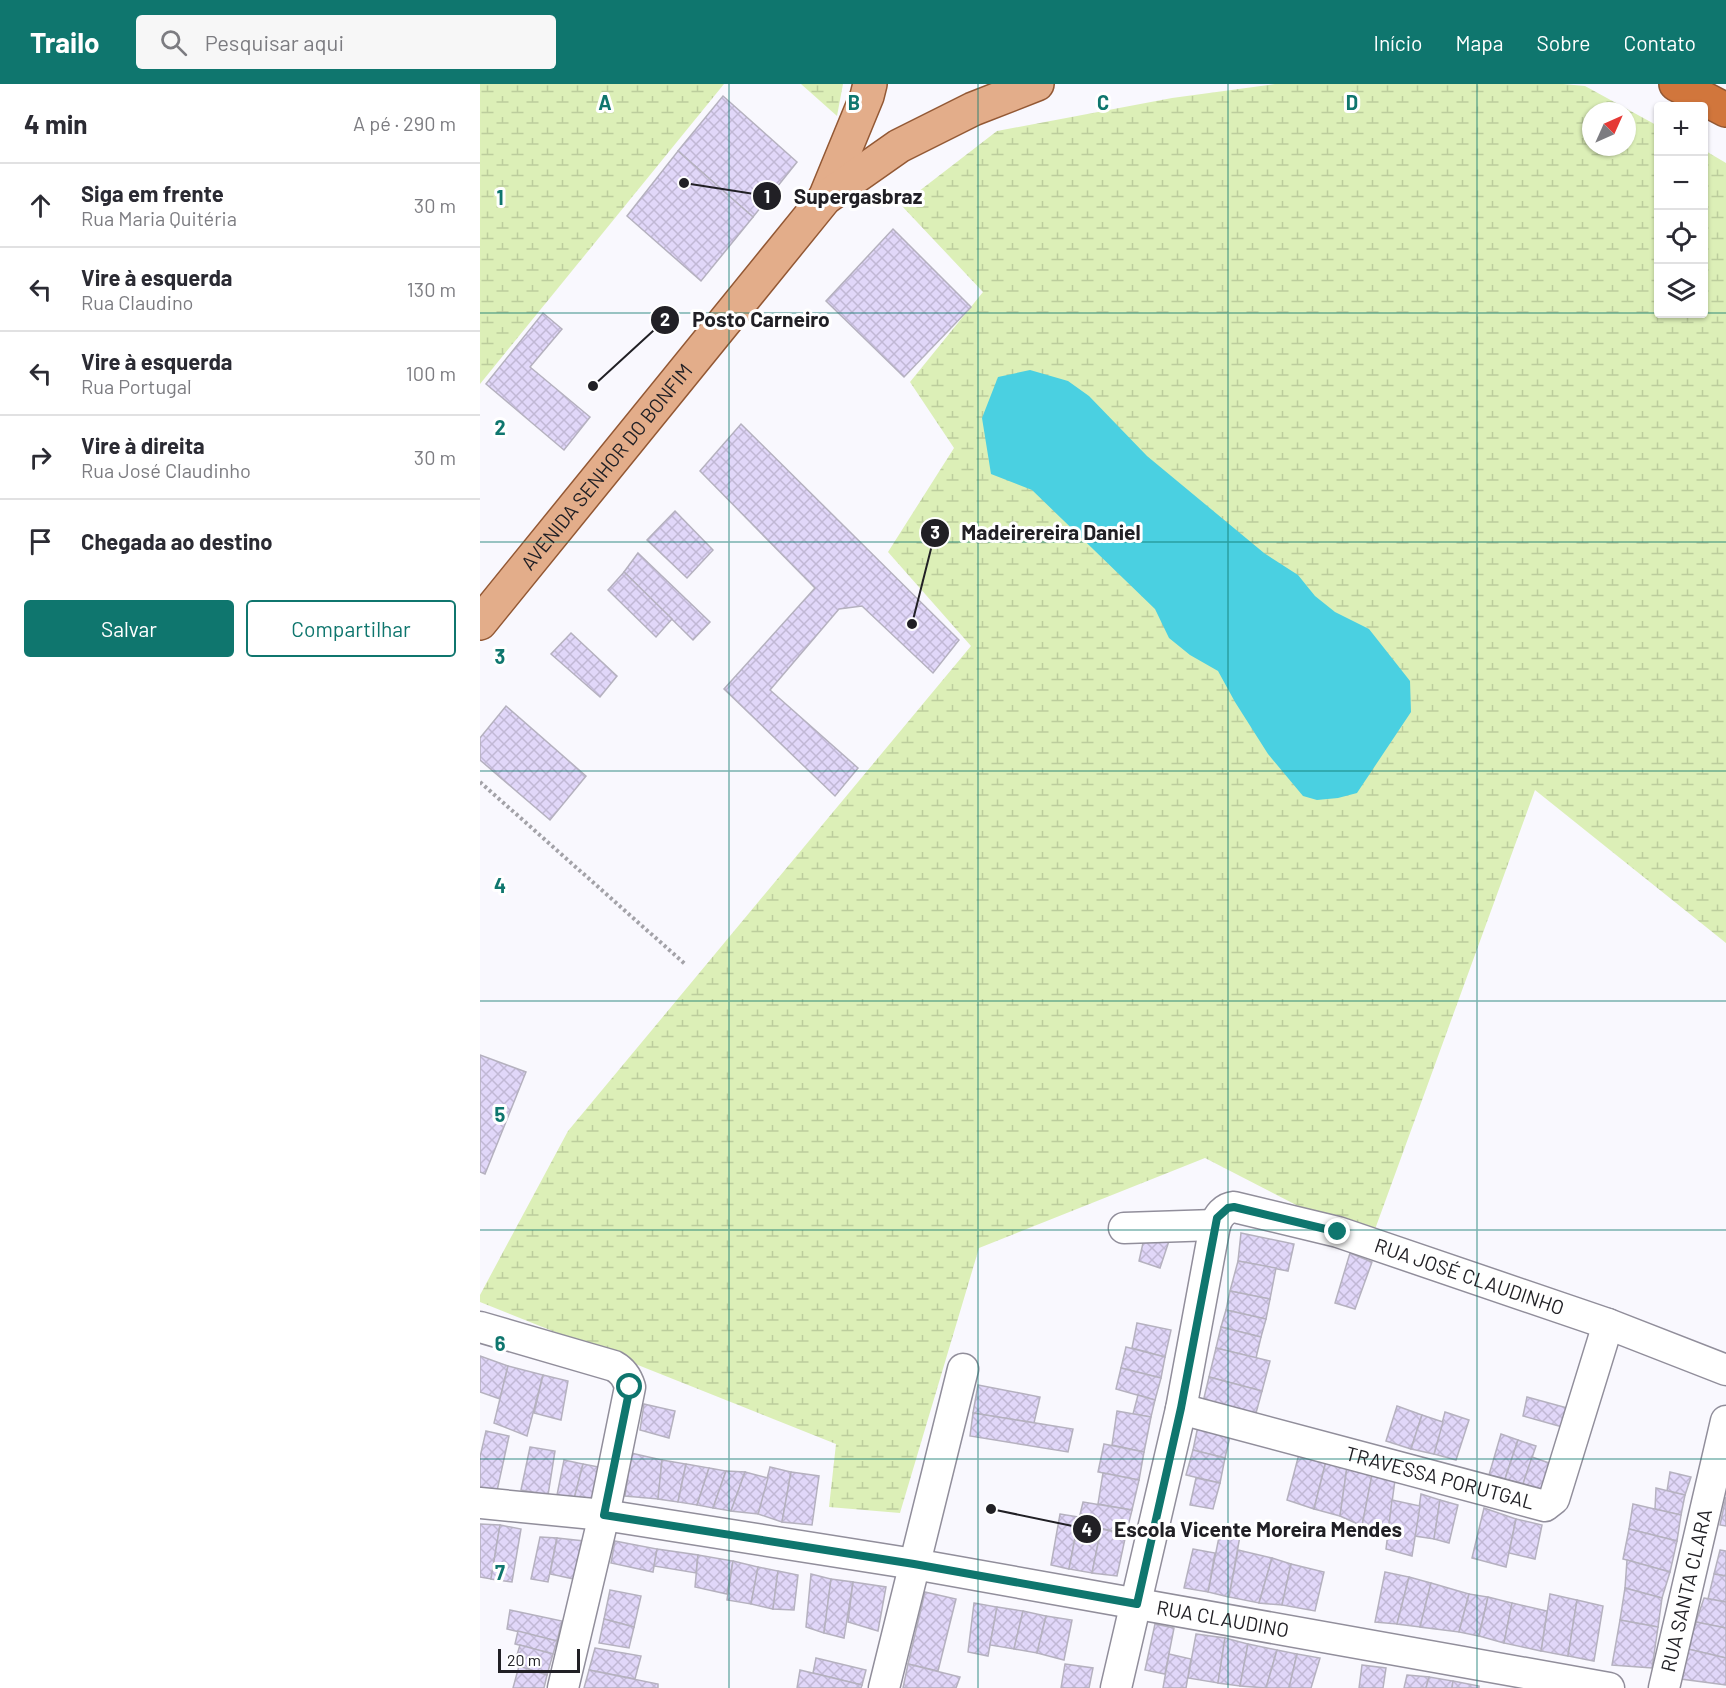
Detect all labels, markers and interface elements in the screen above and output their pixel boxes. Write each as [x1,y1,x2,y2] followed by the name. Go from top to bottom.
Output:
[136,15,556,69] search box
[30,25,100,59] text: Trailo
[157,26,190,59] icon: search
[205,29,344,55] text: Pesquisar aqui
[1374,30,1422,55] text: Início
[1455,30,1504,55] text: Mapa
[1537,30,1590,55] text: Sobre
[1623,30,1696,55] text: Contato
[598,90,612,114] text: A
[848,90,860,114] text: B
[1097,90,1109,114] text: C
[1346,90,1358,114] text: D
[1582,102,1636,156] north arrow
[1654,102,1708,318] map controls
[1654,102,1708,156] button: +
[24,108,88,139] text: 4 min
[353,111,456,135] text: A pé · 290 m
[1654,156,1708,210] button: −
[752,177,934,216] callout: Supergasbraz
[81,180,224,206] text: Siga em frente
[794,183,923,208] text: Supergasbraz
[496,185,504,209] text: 1
[764,185,770,207] text: 1
[24,189,57,222] icon: ahead
[414,193,456,217] text: 30 m
[81,206,237,230] text: Rua Maria Quitéria
[1654,210,1708,264] button: locate
[81,264,232,290] text: Vire à esquerda
[1654,264,1708,318] button: layers
[24,273,57,306] icon: left
[407,277,456,301] text: 130 m
[81,290,193,314] text: Rua Claudino
[650,300,841,339] callout: Posto Carneiro
[692,306,830,331] text: Posto Carneiro
[660,308,670,330] text: 2
[81,348,232,374] text: Vire à esquerda
[24,357,57,390] icon: left
[515,358,697,574] street label: AVENIDA SENHOR DO BONFIM
[406,361,456,385] text: 100 m
[81,374,192,398] text: Rua Portugal
[494,415,506,439] text: 2
[81,432,205,458] text: Vire à direita
[24,441,57,474] icon: right
[414,445,456,469] text: 30 m
[81,458,251,482] text: Rua José Claudinho
[920,514,1153,553] callout: Madeirereira Daniel
[961,519,1141,544] text: Madeirereira Daniel
[930,521,940,543] text: 3
[24,525,57,558] icon: arrive
[81,528,272,554] text: Chegada ao destino
[24,600,234,657] button: Salvar
[246,600,456,657] button: Compartilhar
[495,644,505,668] text: 3
[494,873,506,897] text: 4
[495,1102,506,1126] text: 5
[1324,1218,1350,1244] route end
[1372,1232,1568,1319] street label: RUA JOSÉ CLAUDINHO
[495,1331,506,1355] text: 6
[616,1373,642,1399] route start
[1343,1440,1537,1514] street label: TRAVESSA PORUTGAL
[1655,1507,1716,1674] street label: RUA SANTA CLARA
[1072,1510,1414,1549] callout: Escola Vicente Moreira Mendes
[1114,1516,1402,1541] text: Escola Vicente Moreira Mendes
[1082,1518,1093,1540] text: 4
[495,1560,505,1584] text: 7
[1155,1595,1291,1642] street label: RUA CLAUDINO
[498,1646,580,1674] scale bar
[507,1650,541,1669] text: 20 m

